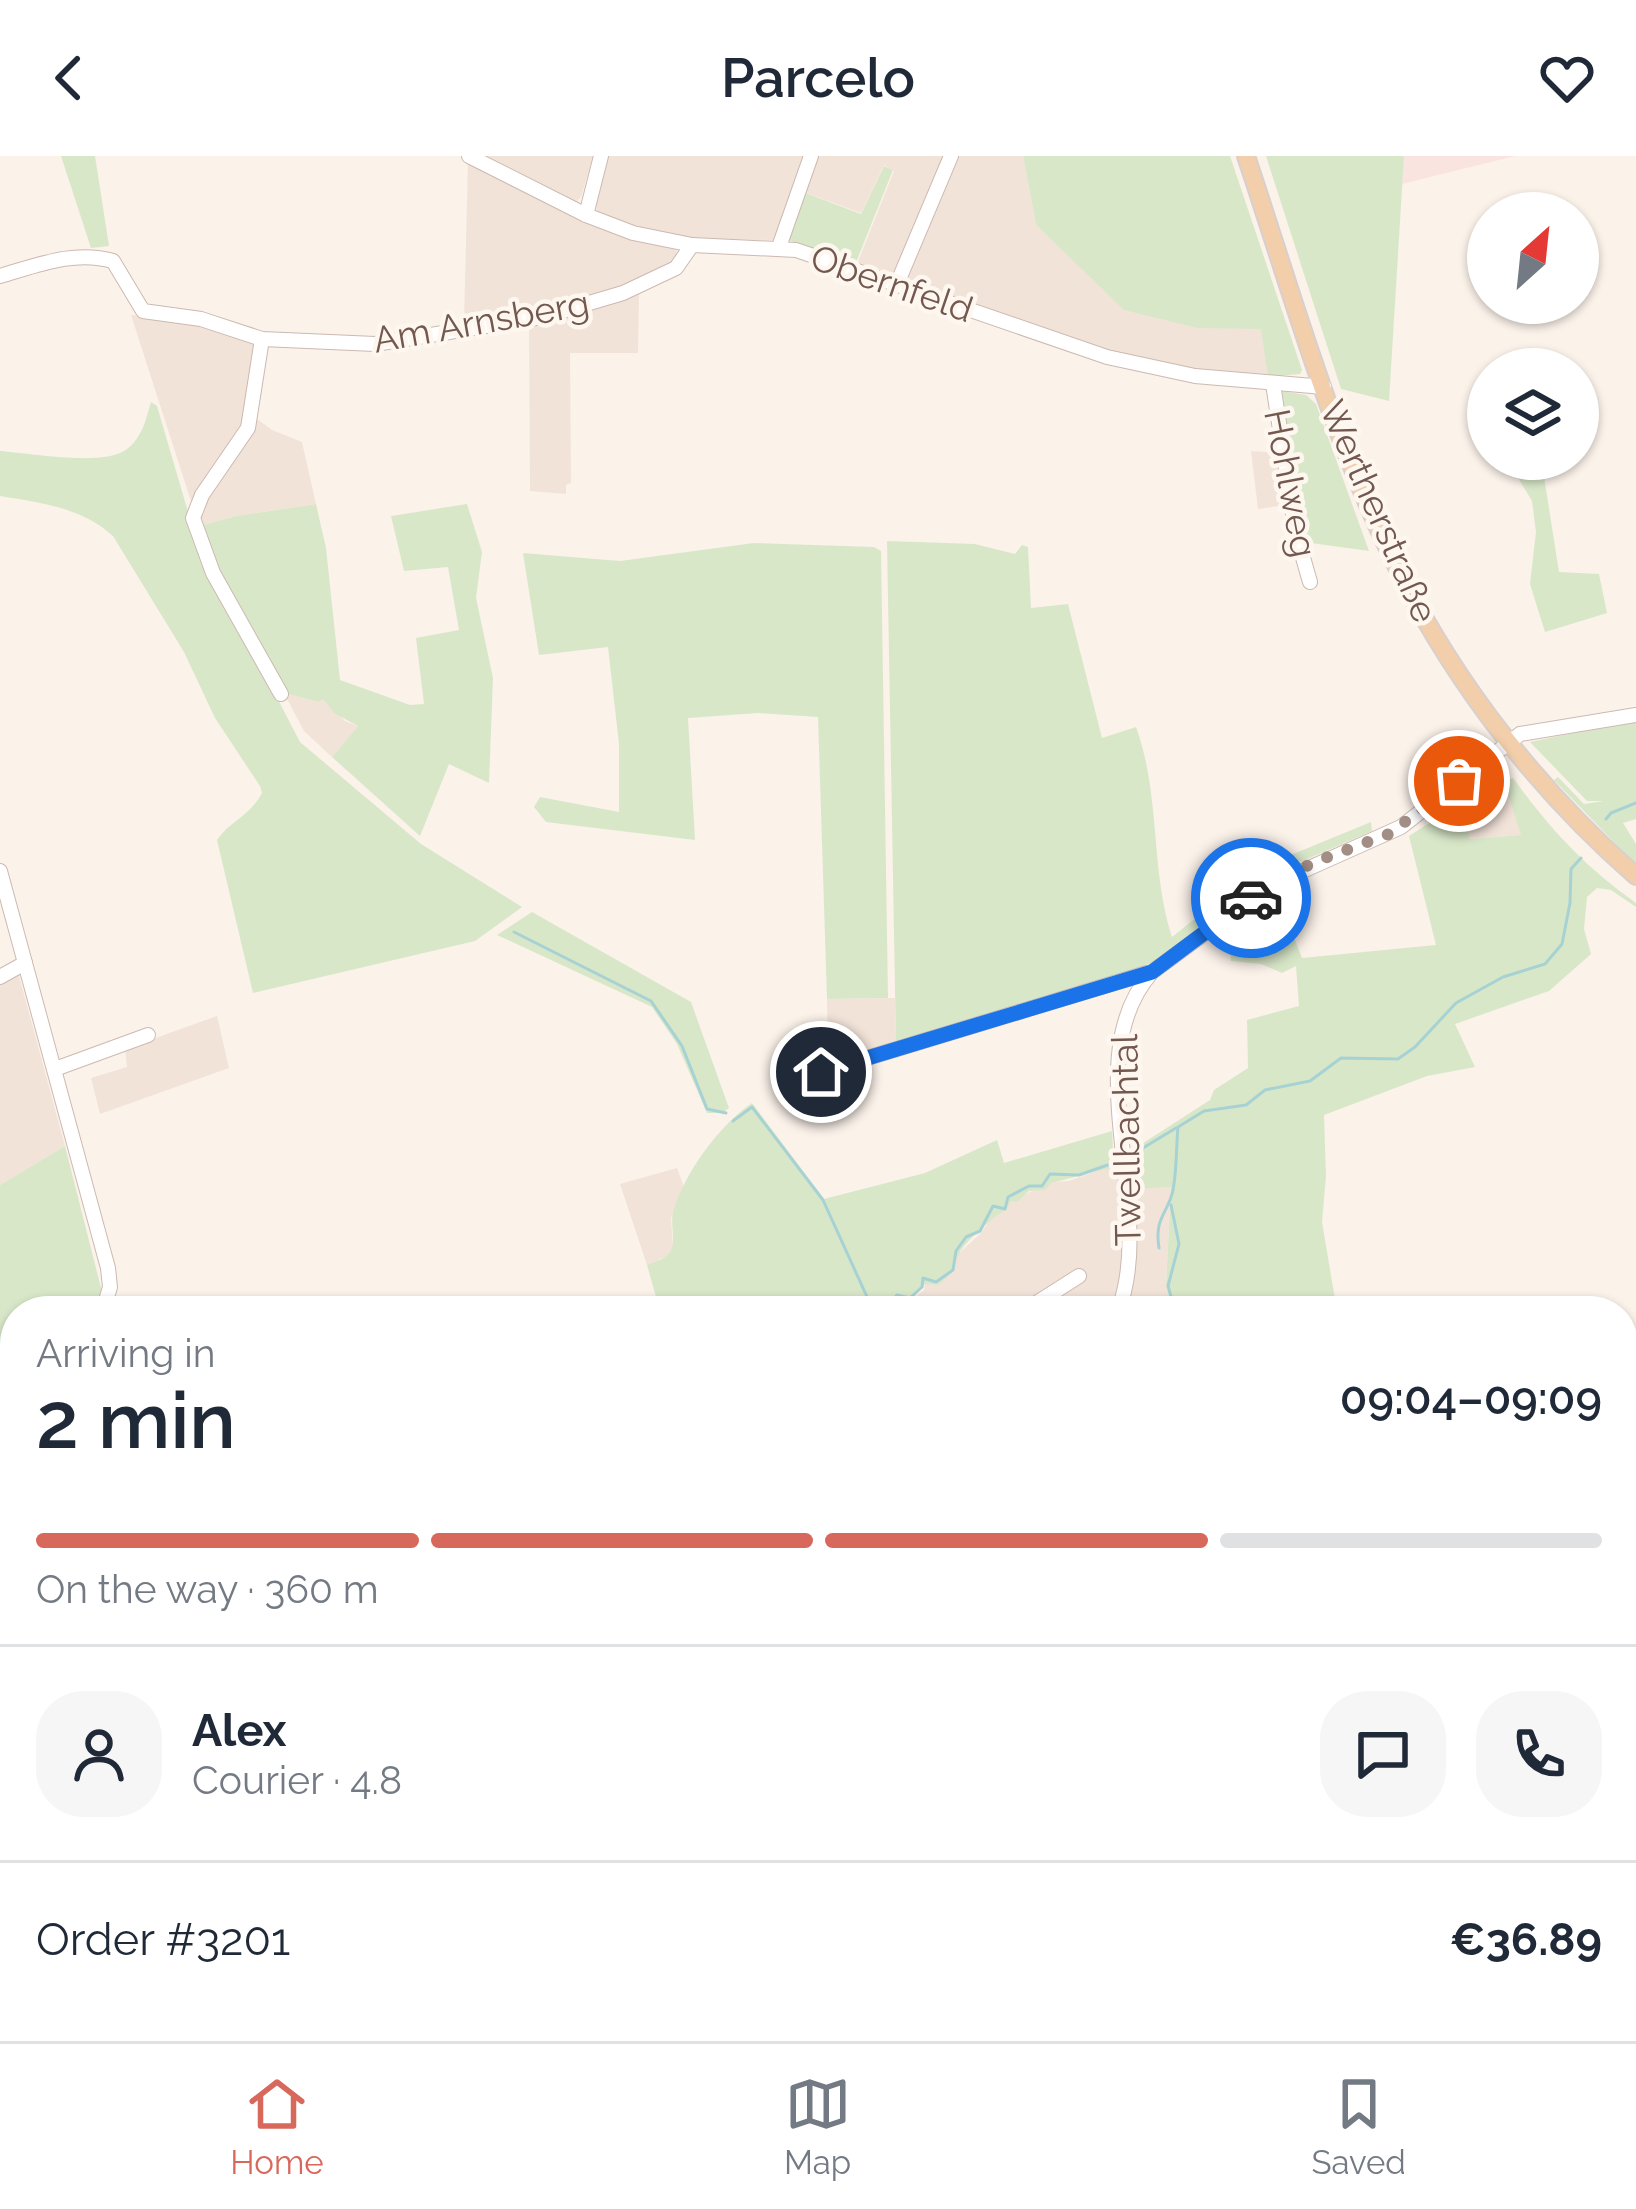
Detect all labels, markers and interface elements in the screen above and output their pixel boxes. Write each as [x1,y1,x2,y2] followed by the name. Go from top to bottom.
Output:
[36,45,102,111] icon: back
[1534,45,1600,111] icon: heart
[721,46,915,110] text: Parcelo
[1467,192,1599,324] north arrow
[1467,192,1599,480] map controls
[806,236,978,330] street label: Obernfeld
[370,281,592,361] street label: Am Arnsberg
[1467,348,1599,480] button: layers
[1311,394,1447,628] street label: Wertherstraße
[1256,405,1326,561] street label: Hohlweg
[1408,730,1510,832] pin
[1426,748,1492,814] icon: bag
[1191,838,1311,958] courier
[1218,865,1284,931] icon: car
[770,1021,872,1123] pin
[1103,1033,1149,1246] street label: Twellbachtal
[788,1039,854,1105] icon: home
[36,1330,216,1376] text: Arriving in
[1340,1372,1602,1425] text: 09:04–09:09
[36,1375,236,1466] text: 2 min
[36,1566,379,1612] text: On the way · 360 m
[36,1691,162,1817] button: person
[1320,1691,1446,1817] button: chat
[1476,1691,1602,1817] button: phone
[192,1704,286,1757] text: Alex
[192,1757,402,1803] text: Courier · 4.8
[36,1913,290,1966] text: Order #3201
[1450,1913,1602,1966] text: €36.89
[230,2071,324,2182] tab: Home
[784,2071,851,2182] tab: Map
[1311,2071,1406,2182] tab: Saved

